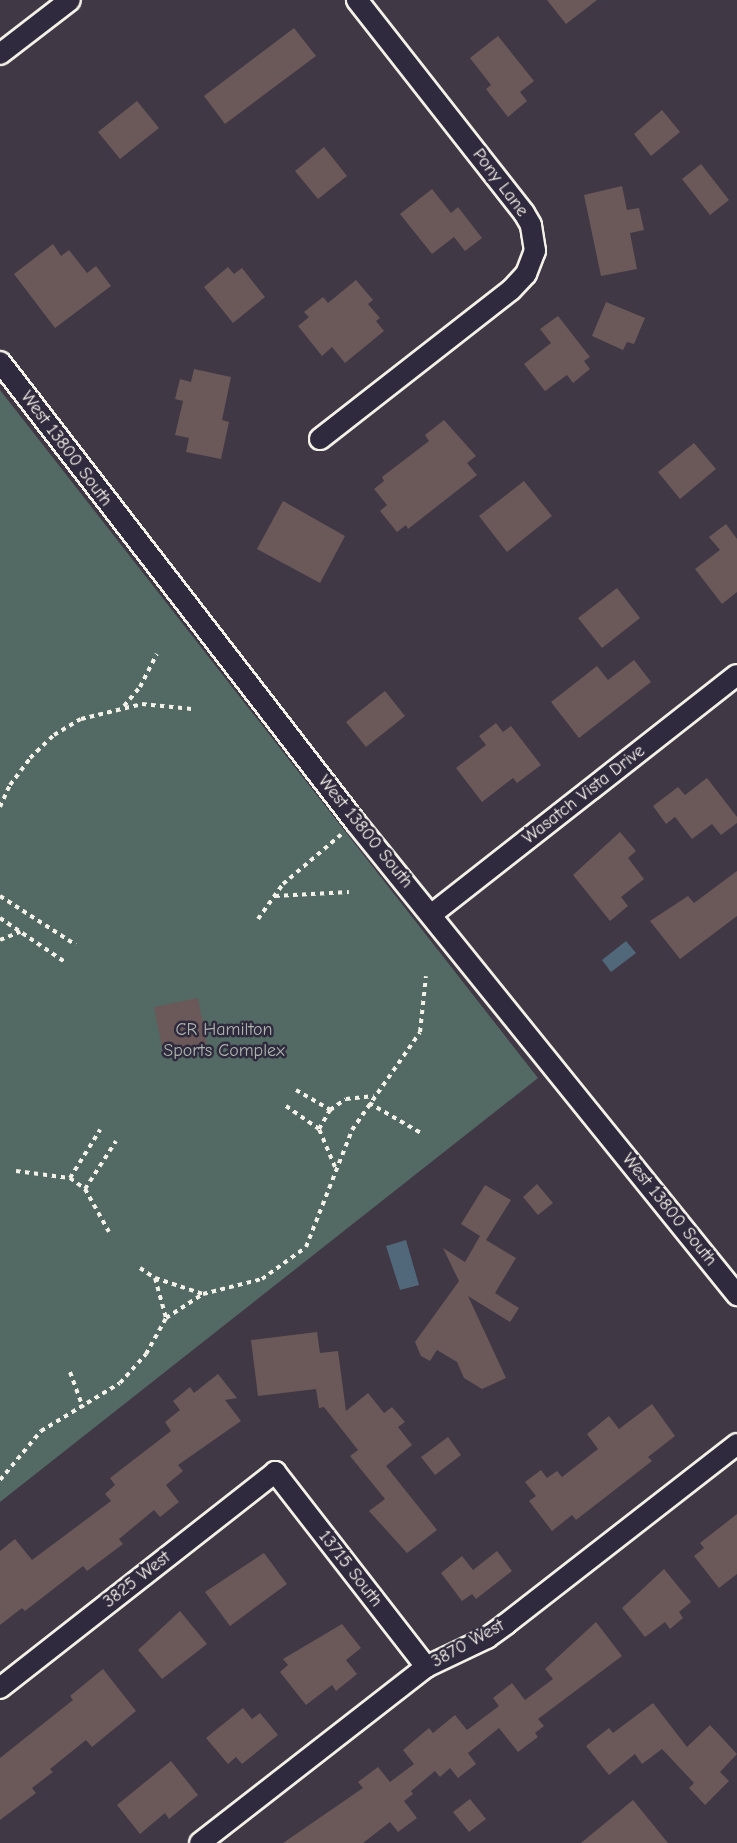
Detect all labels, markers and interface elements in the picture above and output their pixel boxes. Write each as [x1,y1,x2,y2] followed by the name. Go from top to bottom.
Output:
[467,145,533,221] street label: Pony Lane
[16,387,116,511] street label: West 13800 South
[519,741,649,849] street label: Wasatch Vista Drive
[313,771,417,893] street label: West 13800 South
[163,1020,285,1062] park label: CR Hamilton Sports Complex
[617,1149,721,1271] street label: West 13800 South
[313,1526,387,1612] street label: 13715 South
[99,1547,175,1613] street label: 3825 West
[428,1615,508,1673] street label: 3870 West

